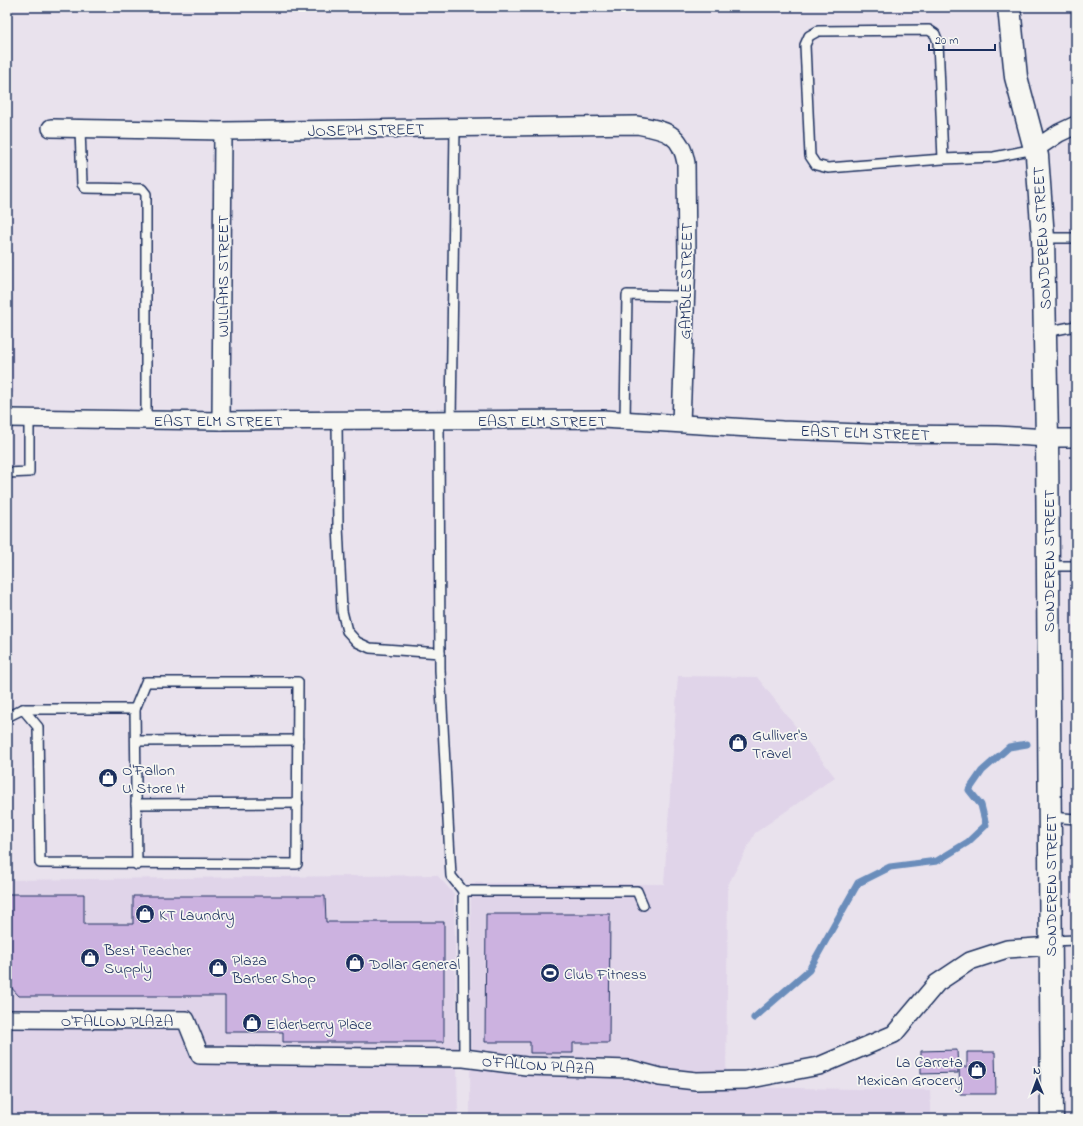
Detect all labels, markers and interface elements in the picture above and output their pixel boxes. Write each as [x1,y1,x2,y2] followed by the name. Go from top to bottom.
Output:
[929,26,995,52] scale bar
[935,32,958,50] text: 20 m
[307,118,425,144] street label: JOSEPH STREET
[1027,166,1059,310] street label: SONDEREN STREET
[212,215,236,337] street label: WILLIAMS STREET
[674,222,700,340] street label: GAMBLE STREET
[153,410,283,434] street label: EAST ELM STREET
[477,410,607,434] street label: EAST ELM STREET
[800,420,930,448] street label: EAST ELM STREET
[1038,489,1062,633] street label: SONDEREN STREET
[752,724,808,766] place label: Gulliver's Travel
[727,732,749,754] shop icon: Gulliver's Travel
[122,759,186,801] place label: O'Fallon U Store It
[97,767,119,789] shop icon: O'Fallon U Store It
[1040,813,1064,957] street label: SONDEREN STREET
[134,903,156,925] shop icon: KT Laundry
[159,904,234,928] place label: KT Laundry
[103,939,191,981] place label: Best Teacher Supply
[79,947,101,969] shop icon: Best Teacher Supply
[231,949,316,991] place label: Plaza Barber Shop
[344,952,366,974] shop icon: Dollar General
[368,953,460,977] place label: Dollar General
[207,957,229,979] shop icon: Plaza Barber Shop
[539,962,561,984] sports icon: Club Fitness
[564,963,647,987] place label: Club Fitness
[61,1010,173,1034] street label: O'FALLON PLAZA
[241,1012,263,1034] shop icon: Elderberry Place
[266,1013,373,1037] place label: Elderberry Place
[481,1050,595,1082] street label: O'FALLON PLAZA
[857,1051,963,1093] place label: La Carreta Mexican Grocery
[966,1059,988,1081] shop icon: La Carreta Mexican Grocery
[1017,1060,1057,1100] north arrow
[1033,1063,1041,1079] text: N

